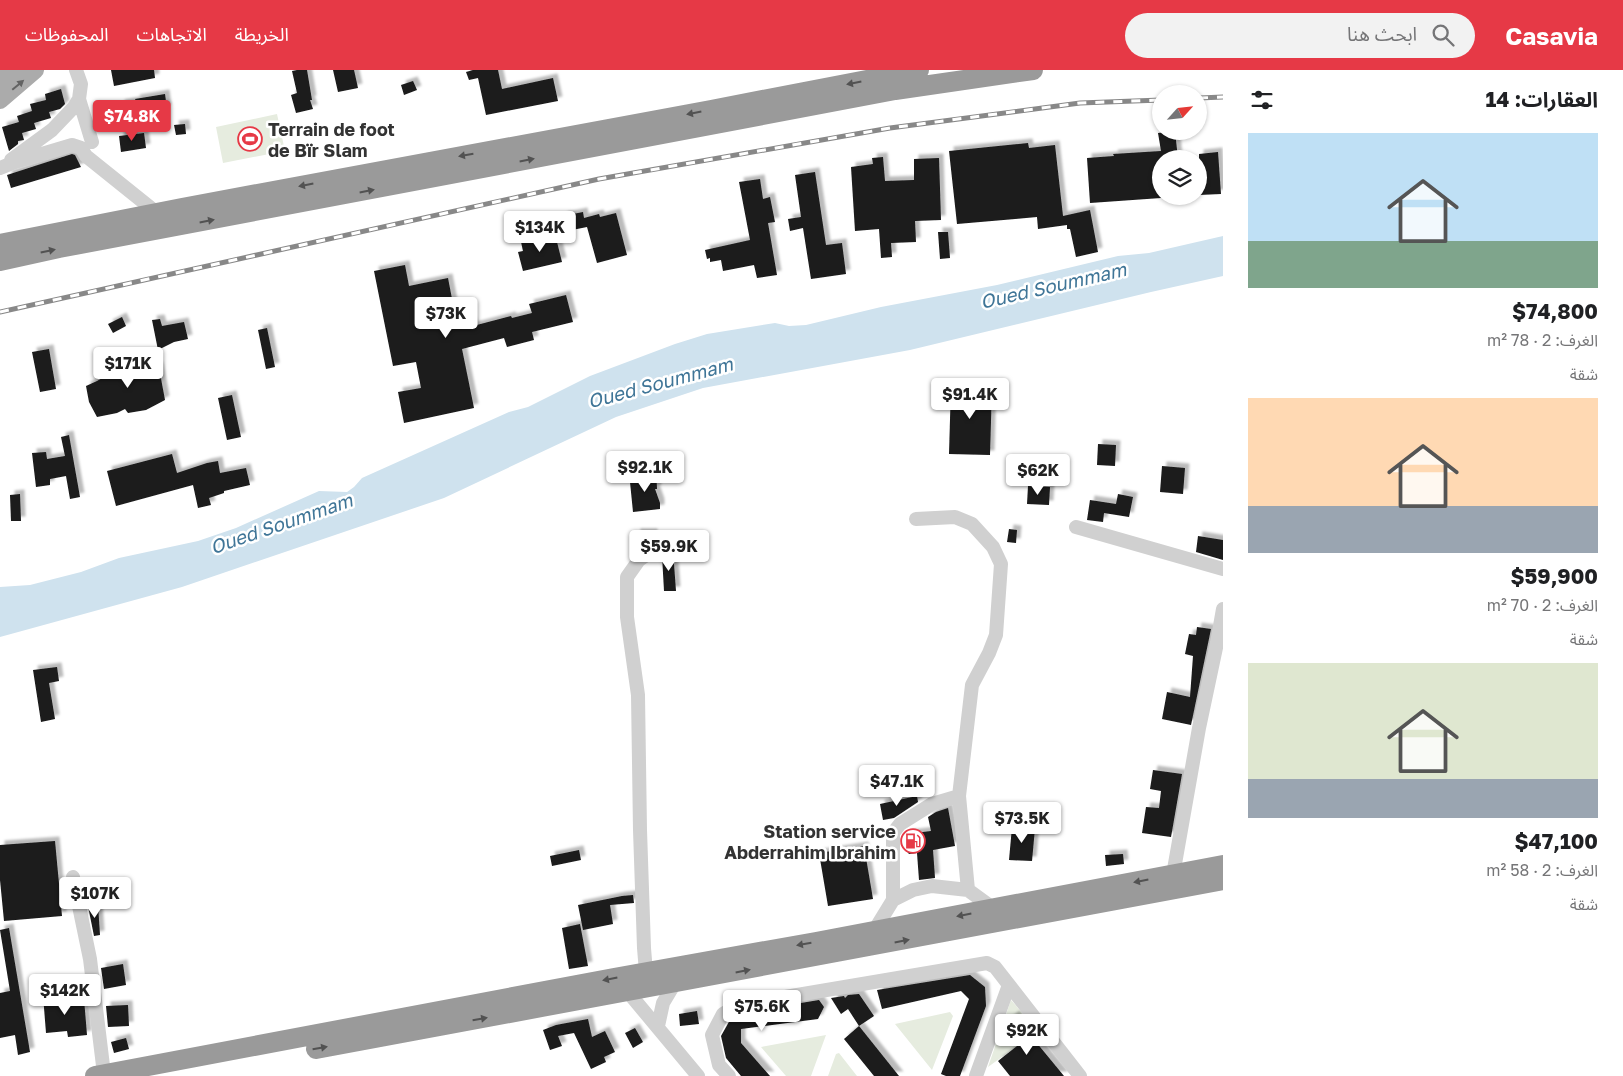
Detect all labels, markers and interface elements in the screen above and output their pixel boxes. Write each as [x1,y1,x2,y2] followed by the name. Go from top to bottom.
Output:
[1125,13,1475,58] search box
[1429,21,1457,49] icon: search
[1505,21,1598,50] text: Casavia
[1347,22,1417,45] text: ابحث هنا
[25,23,109,45] text: المحفوظات
[137,23,207,45] text: الاتجاهات
[235,23,289,45] text: الخريطة
[11,79,24,90] one-way arrow
[846,79,862,87] one-way arrow
[1152,85,1208,140] north arrow
[1152,85,1207,205] map controls
[1248,86,1276,114] icon: filters
[1485,86,1598,112] text: العقارات: 14
[91,100,173,142] pin: $74.8K
[104,106,160,126] text: $74.8K
[686,110,702,118] one-way arrow
[268,118,395,161] place label: Terrain de foot de Bïr Slam
[237,126,263,152] sports icon: Terrain de foot de Bïr Slam
[1152,150,1207,205] button: layers
[457,152,473,160] one-way arrow
[519,156,534,164] one-way arrow
[1378,166,1468,256] icon: home
[298,181,314,189] one-way arrow
[359,186,375,194] one-way arrow
[505,210,575,253] pin: $134K
[200,216,216,224] one-way arrow
[515,217,565,237] text: $134K
[40,247,55,255] one-way arrow
[978,257,1129,313] water label: Oued Soummam
[416,296,476,339] pin: $73K
[1512,298,1598,324] text: $74,800
[426,303,466,323] text: $73K
[1487,330,1598,350] text: الغرف: 2 · 78 m²
[93,346,163,389] pin: $171K
[585,351,736,412] water label: Oued Soummam
[104,353,152,373] text: $171K
[1570,364,1598,384] text: شقة
[929,378,1011,420] pin: $91.4K
[942,384,998,404] text: $91.4K
[1378,431,1468,521] icon: home
[604,450,686,493] pin: $92.1K
[1008,454,1068,496] pin: $62K
[617,457,673,477] text: $92.1K
[1017,460,1059,480] text: $62K
[207,487,356,558] water label: Oued Soummam
[628,530,710,572] pin: $59.9K
[640,536,698,556] text: $59.9K
[1510,563,1598,589] text: $59,900
[1487,595,1598,615] text: الغرف: 2 · 70 m²
[1570,629,1598,649] text: شقة
[1378,696,1468,786] icon: home
[856,764,938,807] pin: $47.1K
[870,771,924,791] text: $47.1K
[981,802,1063,844] pin: $73.5K
[994,808,1050,828] text: $73.5K
[724,820,896,863] place label: Station service Abderrahim Ibrahim
[900,828,926,854] fuel station icon: Station service Abderrahim Ibrahim
[1515,828,1598,854] text: $47,100
[1486,860,1598,880] text: الغرف: 2 · 58 m²
[60,876,130,919] pin: $107K
[1133,877,1148,885] one-way arrow
[70,883,120,903] text: $107K
[1570,894,1598,914] text: شقة
[956,911,972,919] one-way arrow
[895,936,911,944] one-way arrow
[796,941,812,949] one-way arrow
[735,966,751,974] one-way arrow
[30,974,100,1016] pin: $142K
[601,975,617,983] one-way arrow
[40,980,90,1000] text: $142K
[721,990,803,1032] pin: $75.6K
[734,996,790,1016] text: $75.6K
[997,1014,1057,1056] pin: $92K
[472,1015,487,1023] one-way arrow
[1006,1020,1048,1040] text: $92K
[312,1044,328,1052] one-way arrow

